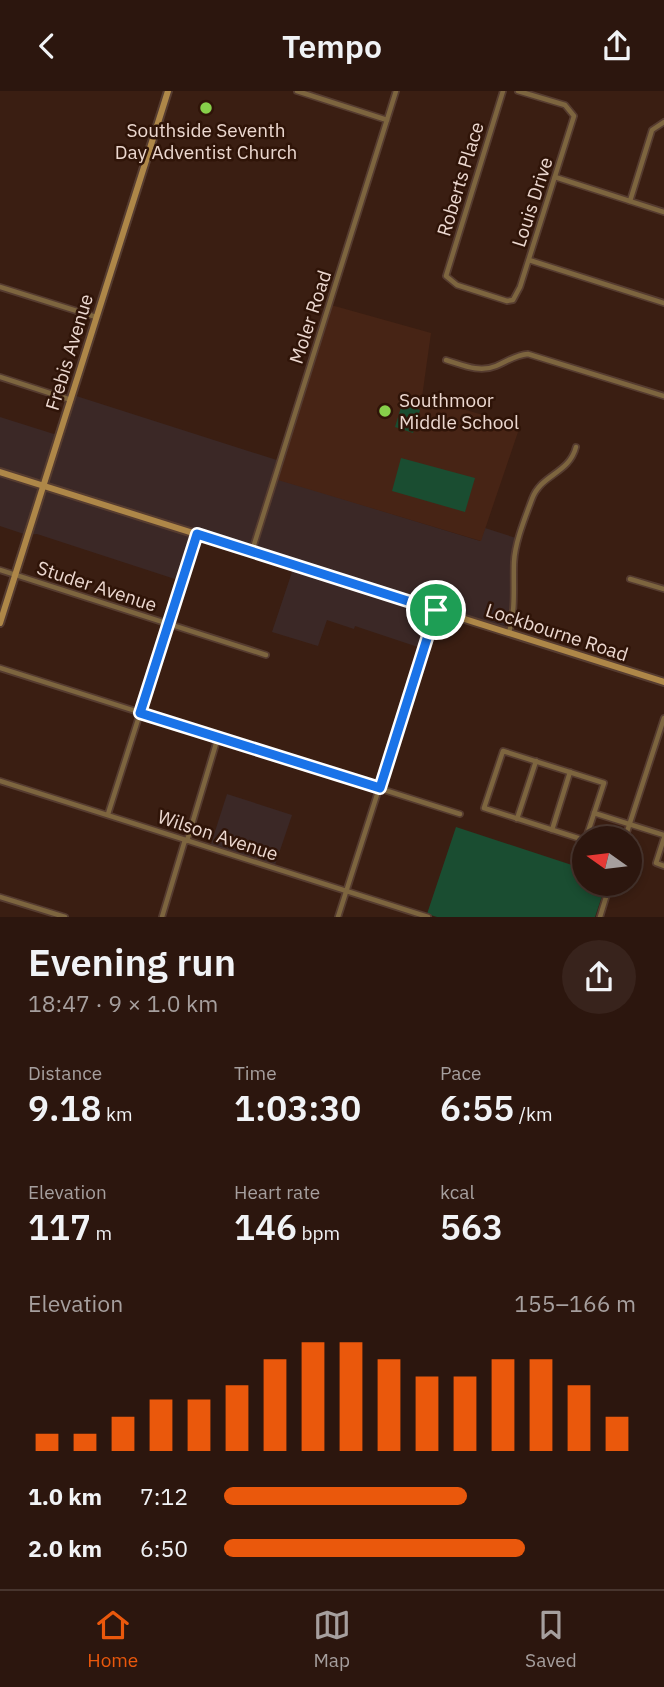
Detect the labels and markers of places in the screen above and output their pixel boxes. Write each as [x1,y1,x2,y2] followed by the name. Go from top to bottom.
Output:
[198,100,214,116] marker: Southside Seventh Day Adventist Church
[115,118,297,164] place label: Southside Seventh Day Adventist Church
[399,388,519,434] place label: Southmoor Middle School
[377,403,393,419] marker: Southmoor Middle School
[406,580,466,640] pin

